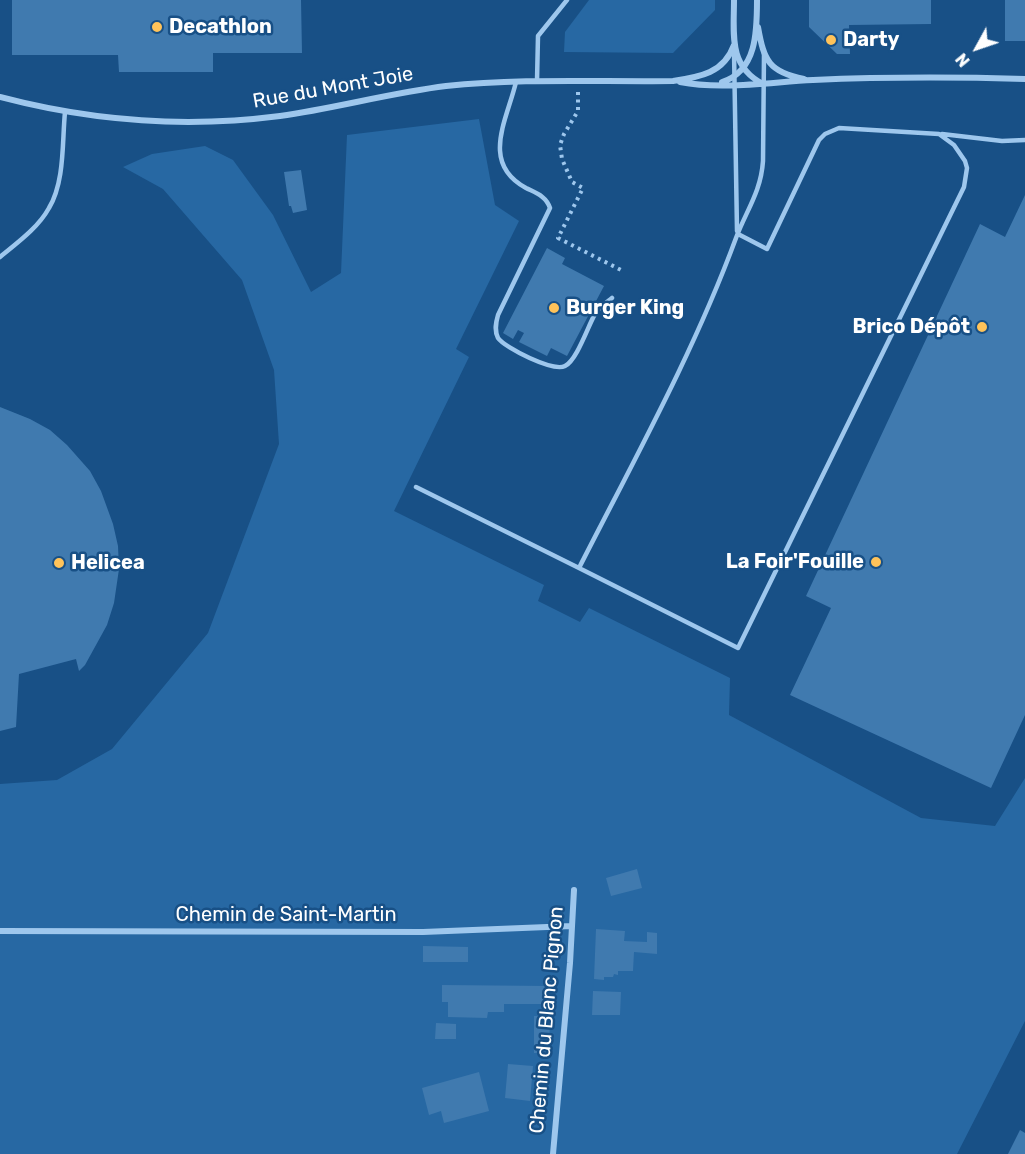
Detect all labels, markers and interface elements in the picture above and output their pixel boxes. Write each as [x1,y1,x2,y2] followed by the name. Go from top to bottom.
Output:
[169,15,272,39] place label: Decathlon
[947,18,1007,78] north arrow
[150,20,164,34] marker: Decathlon
[843,28,899,52] place label: Darty
[824,33,838,47] marker: Darty
[952,49,974,70] text: N
[251,62,415,114] street label: Rue du Mont Joie
[566,296,684,320] place label: Burger King
[547,301,561,315] marker: Burger King
[853,315,970,339] place label: Brico Dépôt
[975,320,989,334] marker: Brico Dépôt
[726,550,864,574] place label: La Foir'Fouille
[71,551,145,575] place label: Helicea
[869,555,883,569] marker: La Foir'Fouille
[52,556,66,570] marker: Helicea
[175,903,397,927] street label: Chemin de Saint-Martin
[525,905,569,1135] street label: Chemin du Blanc Pignon

